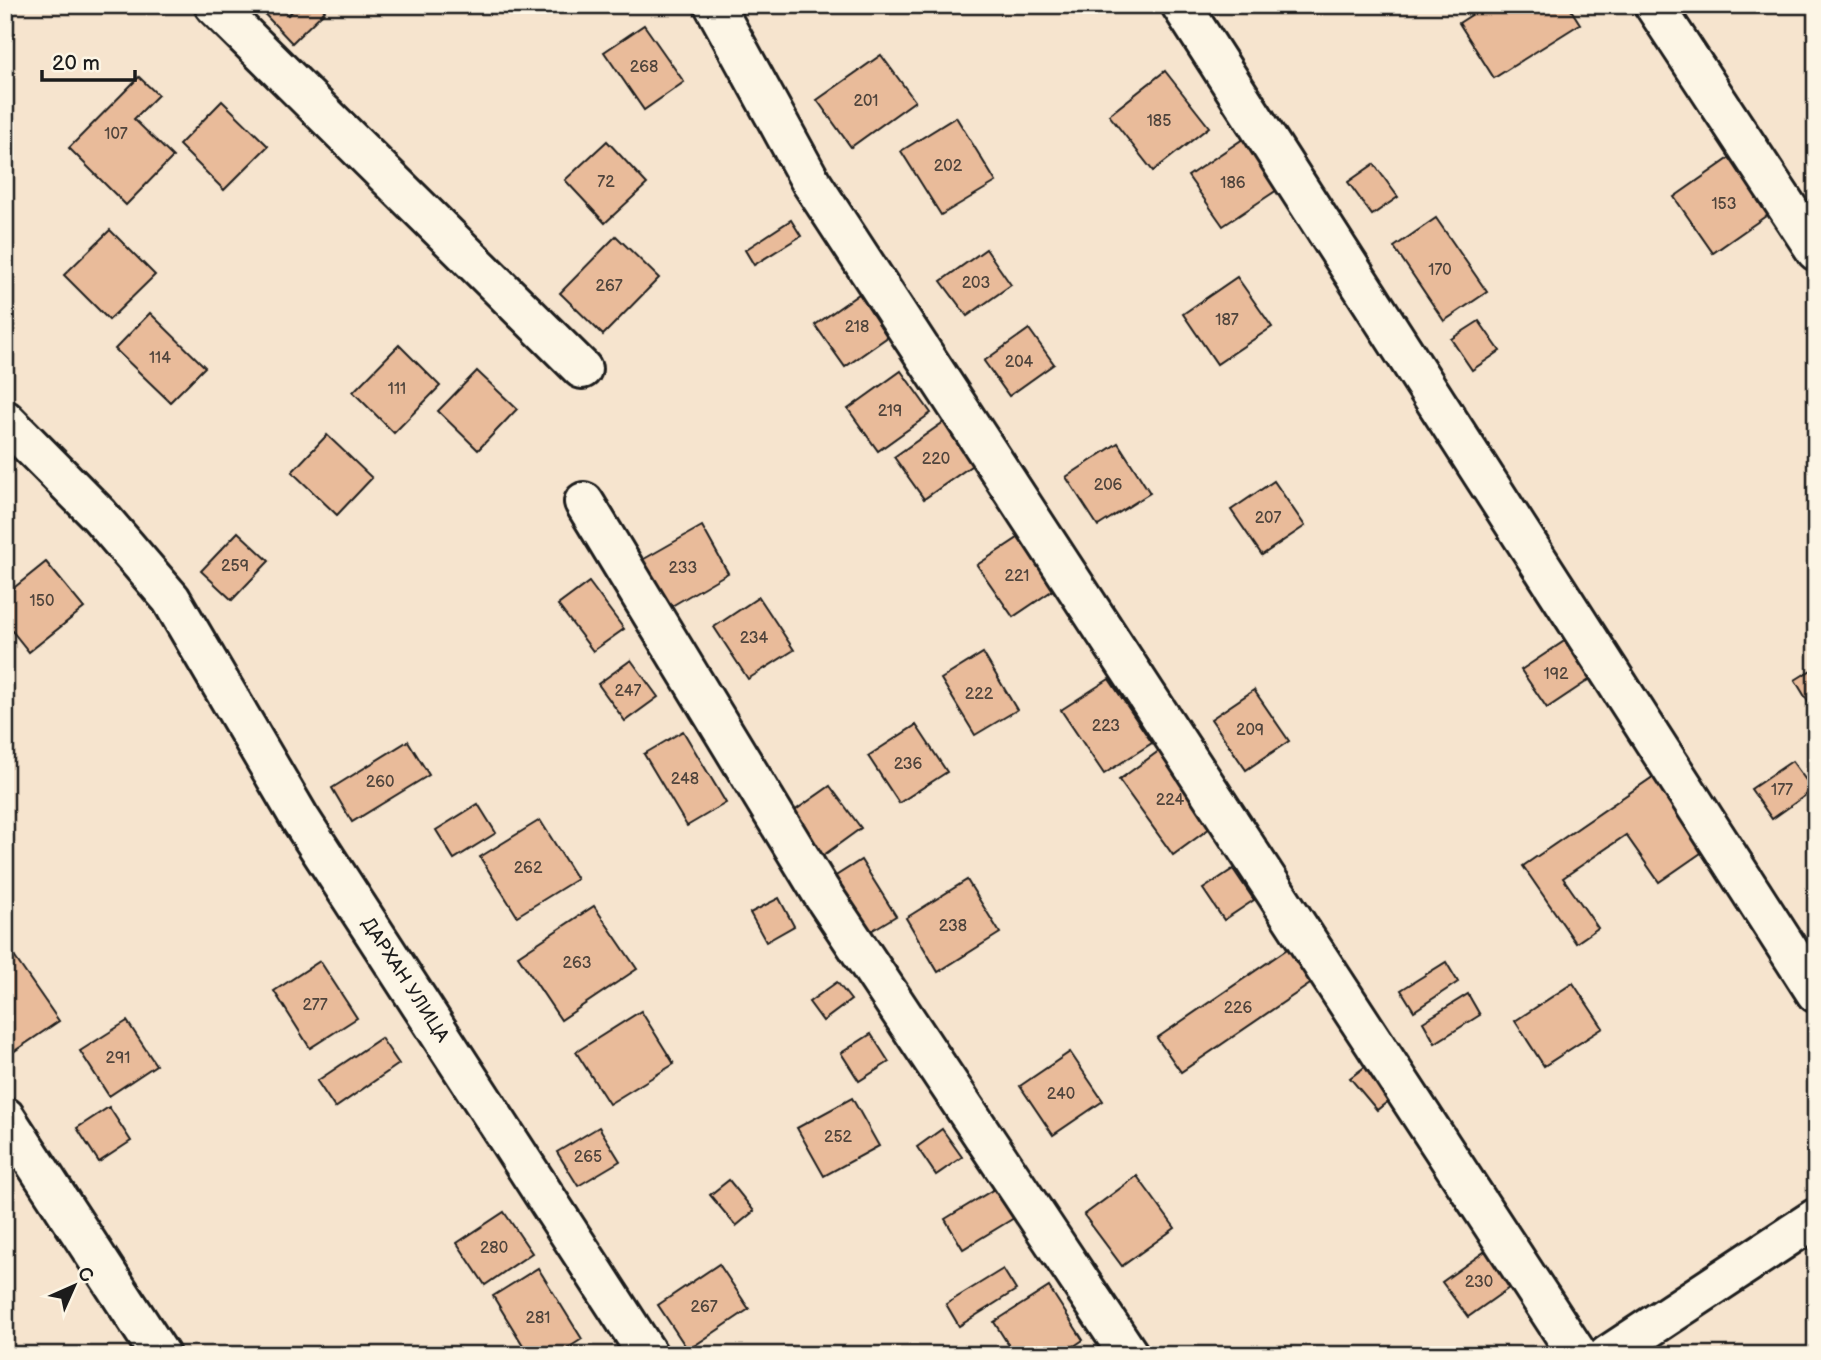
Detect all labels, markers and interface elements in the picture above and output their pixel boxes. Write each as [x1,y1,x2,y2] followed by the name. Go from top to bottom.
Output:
[42,38,135,82] scale bar
[52,51,100,76] text: 20 m
[630,58,658,77] house number: 268
[853,92,879,111] house number: 201
[1147,112,1171,131] house number: 185
[104,125,128,144] house number: 107
[934,157,963,176] house number: 202
[597,173,615,192] house number: 72
[1220,174,1246,193] house number: 186
[1711,195,1737,214] house number: 153
[1428,261,1452,280] house number: 170
[962,274,990,293] house number: 203
[595,277,623,296] house number: 267
[1215,311,1239,330] house number: 187
[845,318,869,337] house number: 218
[149,349,171,368] house number: 114
[1005,353,1034,372] house number: 204
[388,380,406,399] house number: 111
[878,402,902,421] house number: 219
[922,450,950,469] house number: 220
[1094,476,1123,495] house number: 206
[1255,509,1281,528] house number: 207
[221,557,249,576] house number: 259
[669,559,698,578] house number: 233
[1005,567,1029,586] house number: 221
[30,592,54,611] house number: 150
[740,629,769,648] house number: 234
[1544,665,1569,684] house number: 192
[615,682,642,701] house number: 247
[965,685,994,704] house number: 222
[1092,717,1120,736] house number: 223
[1236,721,1264,740] house number: 209
[894,755,923,774] house number: 236
[671,770,699,789] house number: 248
[366,773,394,792] house number: 260
[1771,781,1793,800] house number: 177
[1156,791,1184,810] house number: 224
[514,859,543,878] house number: 262
[356,913,454,1047] street label: ДАРХАН УЛИЦА
[939,917,967,936] house number: 238
[562,954,592,973] house number: 263
[302,996,328,1015] house number: 277
[1224,999,1253,1018] house number: 226
[106,1049,130,1068] house number: 291
[1047,1085,1075,1104] house number: 240
[824,1128,853,1147] house number: 252
[574,1148,602,1167] house number: 265
[480,1239,508,1258] house number: 280
[38,1252,108,1322] north arrow
[72,1262,98,1288] text: С
[1465,1273,1493,1292] house number: 230
[690,1298,718,1317] house number: 267
[526,1309,550,1328] house number: 281

